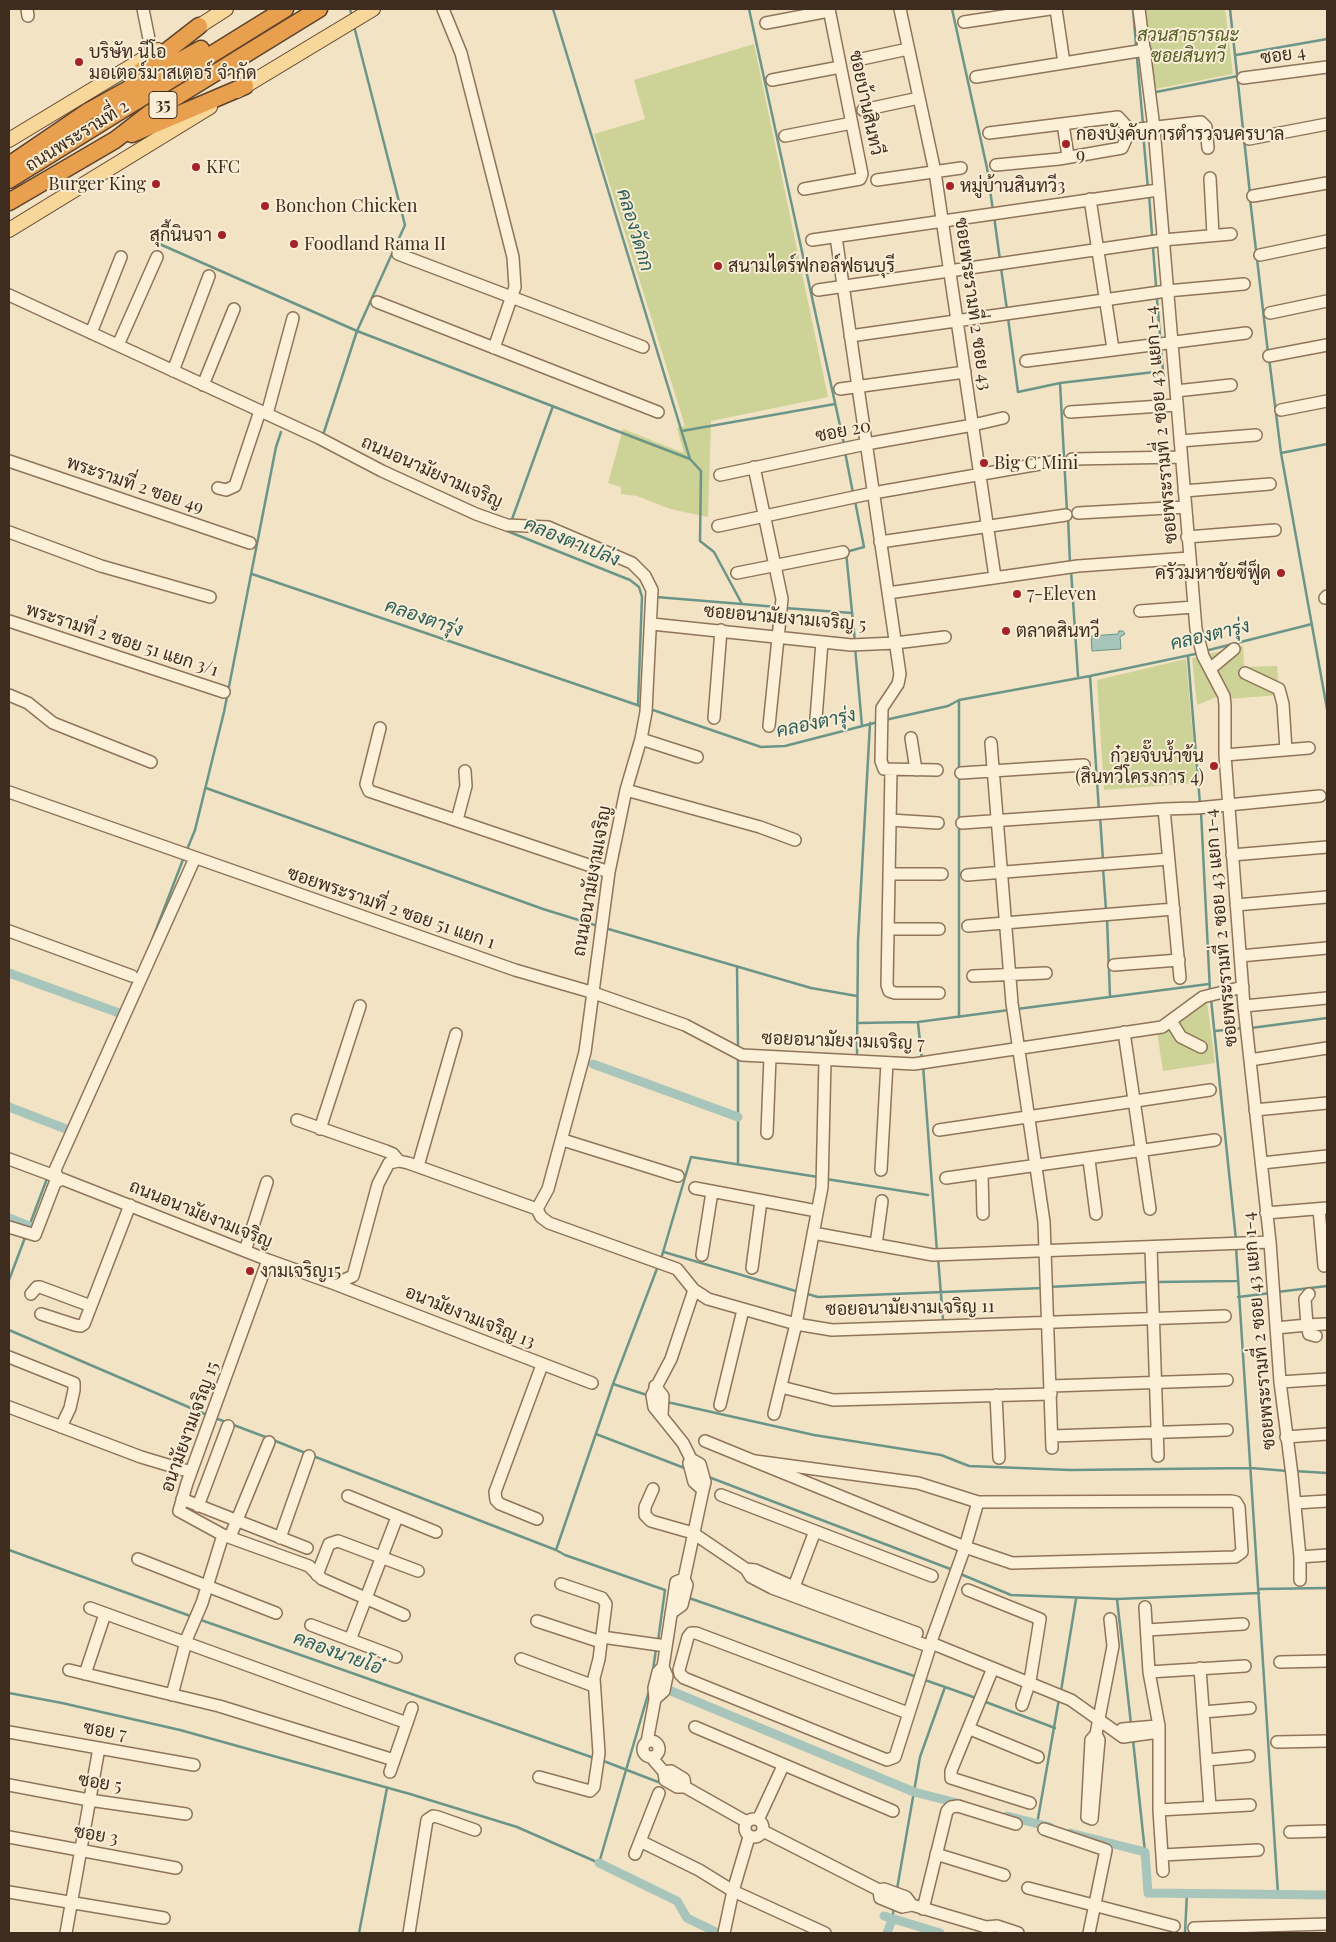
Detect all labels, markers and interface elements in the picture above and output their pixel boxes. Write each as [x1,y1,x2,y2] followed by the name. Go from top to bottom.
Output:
[1137,24,1239,66] park label: สวนสาธารณะ ซอยสินทวี
[89,41,257,84] place label: บริษัท นีโอ มอเตอร์มาสเตอร์ จำกัด
[1259,41,1307,69] street label: ซอย 4
[844,49,888,157] street label: ซอยบ้านสินทวี
[73,56,85,68] marker: บริษัท นีโอ มอเตอร์มาสเตอร์ จำกัด
[149,92,177,118] road number: 35
[21,96,133,176] street label: ถนนพระรามที่ 2
[1076,123,1285,166] place label: กองบังคับการตำรวจนครบาล 9
[1060,138,1072,150] marker: กองบังคับการตำรวจนครบาล 9
[206,156,240,178] place label: KFC
[190,161,202,173] marker: KFC
[48,173,146,195] place label: Burger King
[960,175,1065,197] place label: หมู่บ้านสินทวี3
[150,178,162,190] marker: Burger King
[944,180,956,192] marker: หมู่บ้านสินทวี3
[612,186,658,274] water label: คลองวัดกก
[275,195,417,217] place label: Bonchon Chicken
[259,200,271,212] marker: Bonchon Chicken
[950,216,996,392] street label: ซอยพระรามที่ 2 ซอย 43
[150,224,212,246] place label: สุกี้นินจา
[216,229,228,241] marker: สุกี้นินจา
[304,233,446,255] place label: Foodland Rama II
[288,238,300,250] marker: Foodland Rama II
[728,255,895,277] place label: สนามไดร์ฟกอล์ฟธนบุรี
[712,260,724,272] marker: สนามไดร์ฟกอล์ฟธนบุรี
[1140,305,1182,545] street label: ซอยพระรามที่ 2 ซอย 43 แยก 1-4
[814,415,872,447] street label: ซอย 20
[358,431,506,513] street label: ถนนอนามัยงามเจริญ
[64,451,206,519] street label: พระรามที่ 2 ซอย 49
[994,452,1078,474] place label: Big C Mini
[978,457,990,469] marker: Big C Mini
[521,513,623,571] water label: คลองตาเปล่ง
[1155,562,1271,584] place label: ครัวมหาชัยซีฟู็ด
[1275,567,1287,579] marker: ครัวมหาชัยซีฟู็ด
[1027,583,1097,605] place label: 7-Eleven
[1011,588,1023,600] marker: 7-Eleven
[382,594,466,642] water label: คลองตารุ่ง
[23,599,221,681] street label: พระรามที่ 2 ซอย 51 แยก 3/1
[703,600,867,636] street label: ซอยอนามัยงามเจริญ 5
[1168,615,1252,655] water label: คลองตารุ่ง
[1016,620,1100,642] place label: ตลาดสินทวี
[1000,625,1012,637] marker: ตลาดสินทวี
[774,703,858,743] water label: คลองตารุ่ง
[1075,745,1204,788] place label: ก๋วยจั๊บน้ำข้น (สินทวีโครงการ 4)
[1208,760,1220,772] marker: ก๋วยจั๊บน้ำข้น (สินทวีโครงการ 4)
[568,804,616,958] street label: ถนนอนามัยงามเจริญ
[1200,808,1242,1048] street label: ซอยพระรามที่ 2 ซอย 43 แยก 1-4
[284,862,498,954] street label: ซอยพระรามที่ 2 ซอย 51 แยก 1
[761,1027,925,1055] street label: ซอยอนามัยงามเจริญ 7
[126,1175,276,1253] street label: ถนนอนามัยงามเจริญ
[1238,1211,1280,1451] street label: ซอยพระรามที่ 2 ซอย 43 แยก 1-4
[260,1260,341,1282] place label: งามเจริญ15
[244,1265,256,1277] marker: งามเจริญ15
[402,1281,538,1353] street label: อนามัยงามเจริญ 13
[825,1296,995,1320] street label: ซอยอนามัยงามเจริญ 11
[156,1359,224,1495] street label: อนามัยงามเจริญ 15
[291,1626,385,1680] water label: คลองนายโอ๋
[82,1717,128,1745] street label: ซอย 7
[77,1769,123,1797] street label: ซอย 5
[72,1820,120,1850] street label: ซอย 3

